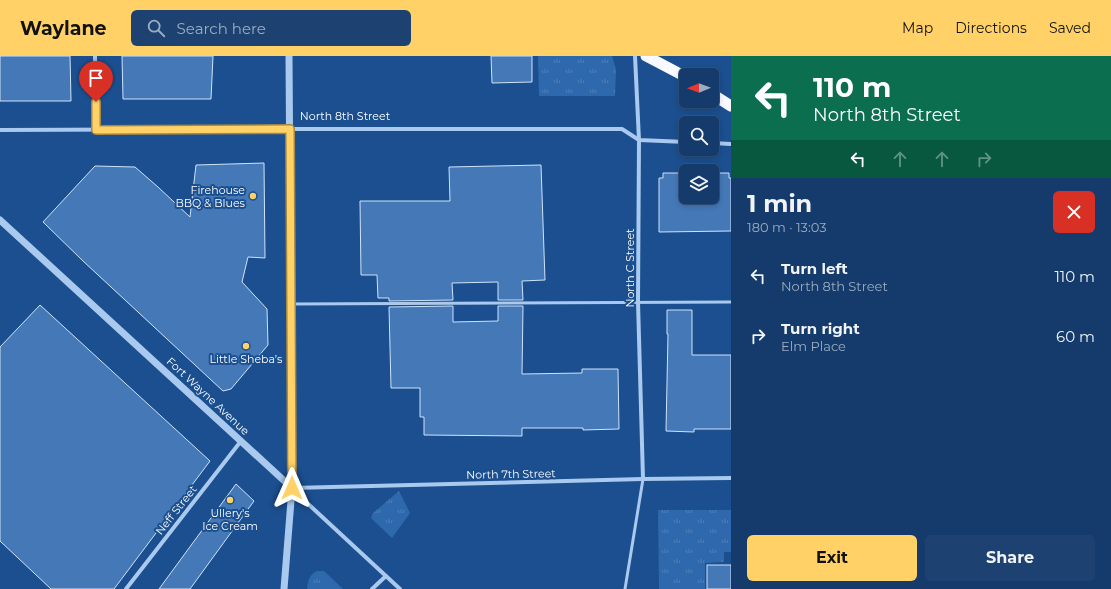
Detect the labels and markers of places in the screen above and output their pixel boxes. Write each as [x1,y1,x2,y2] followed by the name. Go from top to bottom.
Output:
[79,61,113,102] pin
[175,183,246,210] place label: Firehouse BBQ & Blues
[248,191,258,201] marker: Firehouse BBQ & Blues
[241,341,251,351] marker: Little Sheba’s
[210,352,283,366] place label: Little Sheba’s
[225,495,235,505] marker: Ullery's Ice Cream
[202,506,258,533] place label: Ullery's Ice Cream

